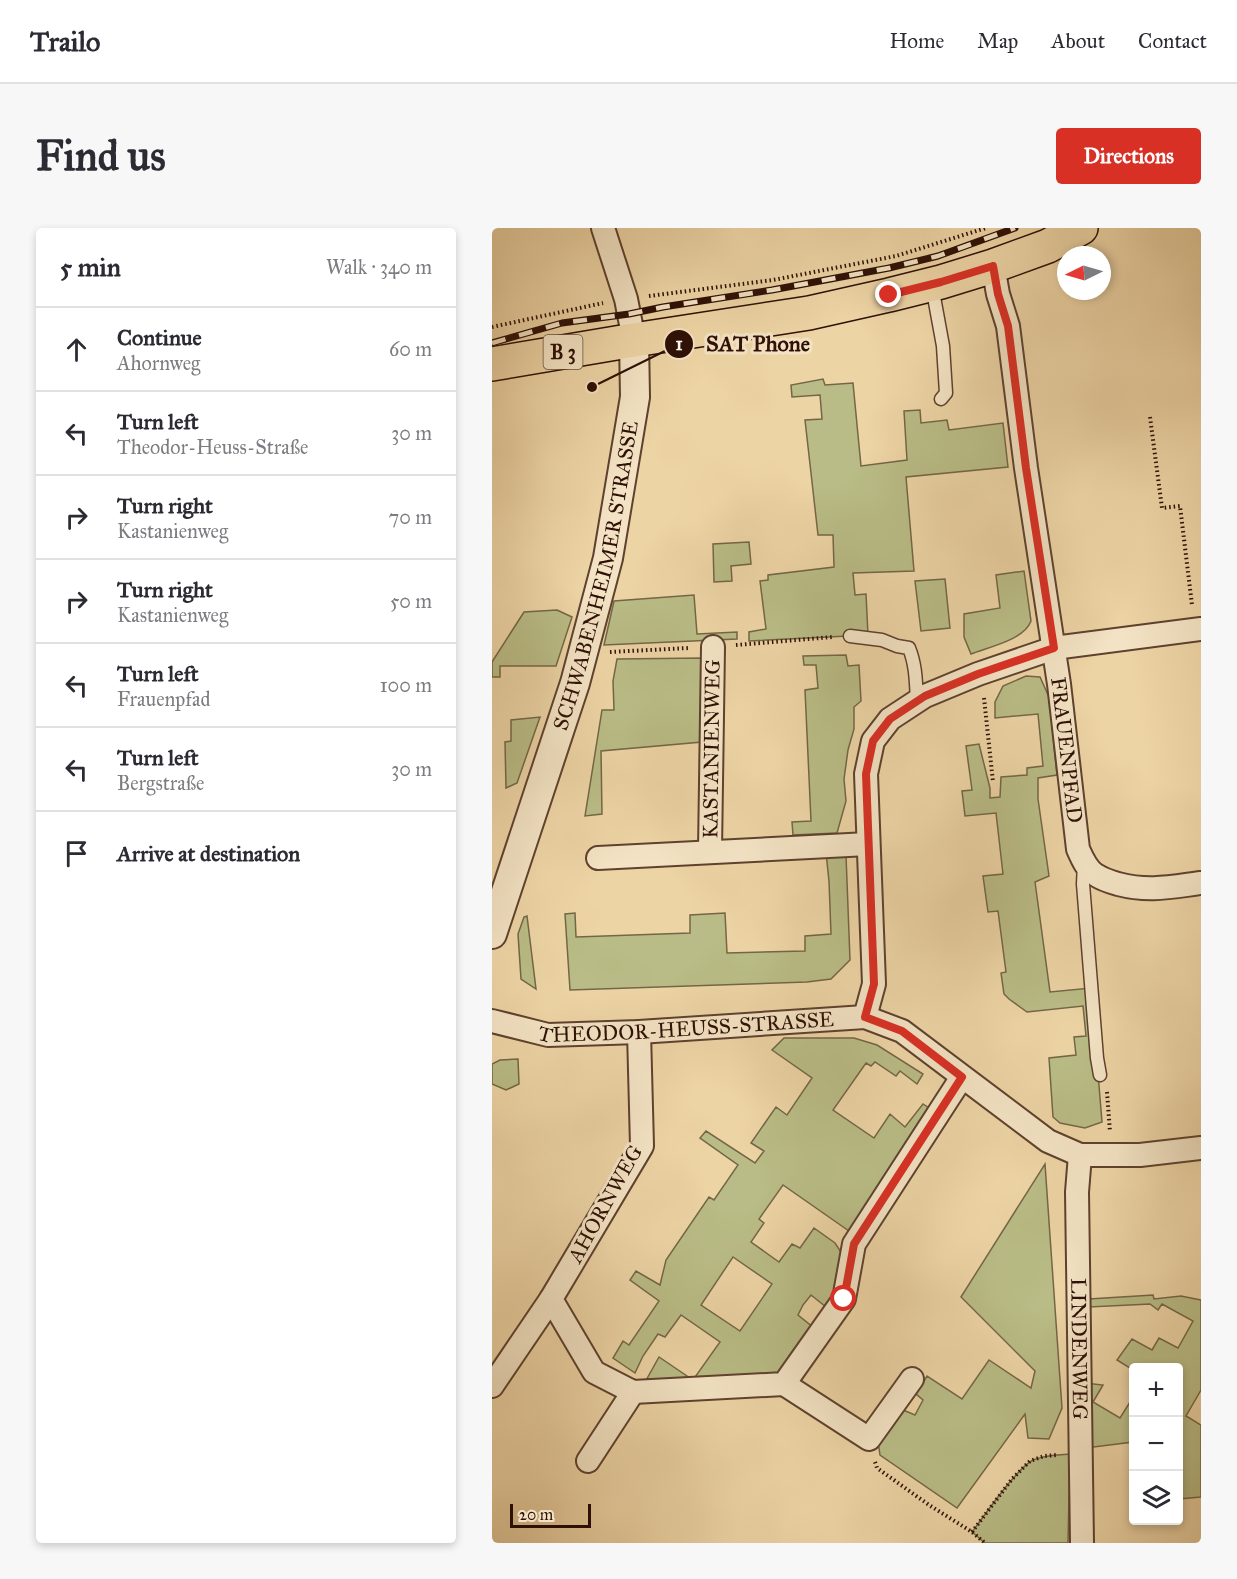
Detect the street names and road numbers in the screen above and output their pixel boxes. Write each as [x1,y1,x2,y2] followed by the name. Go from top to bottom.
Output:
[544,335,582,369] road number: B 3
[547,419,644,734] street label: SCHWABENHEIMER STRASSE
[697,659,726,839] street label: KASTANIENWEG
[1045,675,1088,824] street label: FRAUENPFAD
[535,1006,835,1049] street label: THEODOR-HEUSS-STRASSE
[561,1141,648,1268] street label: AHORNWEG
[1065,1278,1093,1420] street label: LINDENWEG

